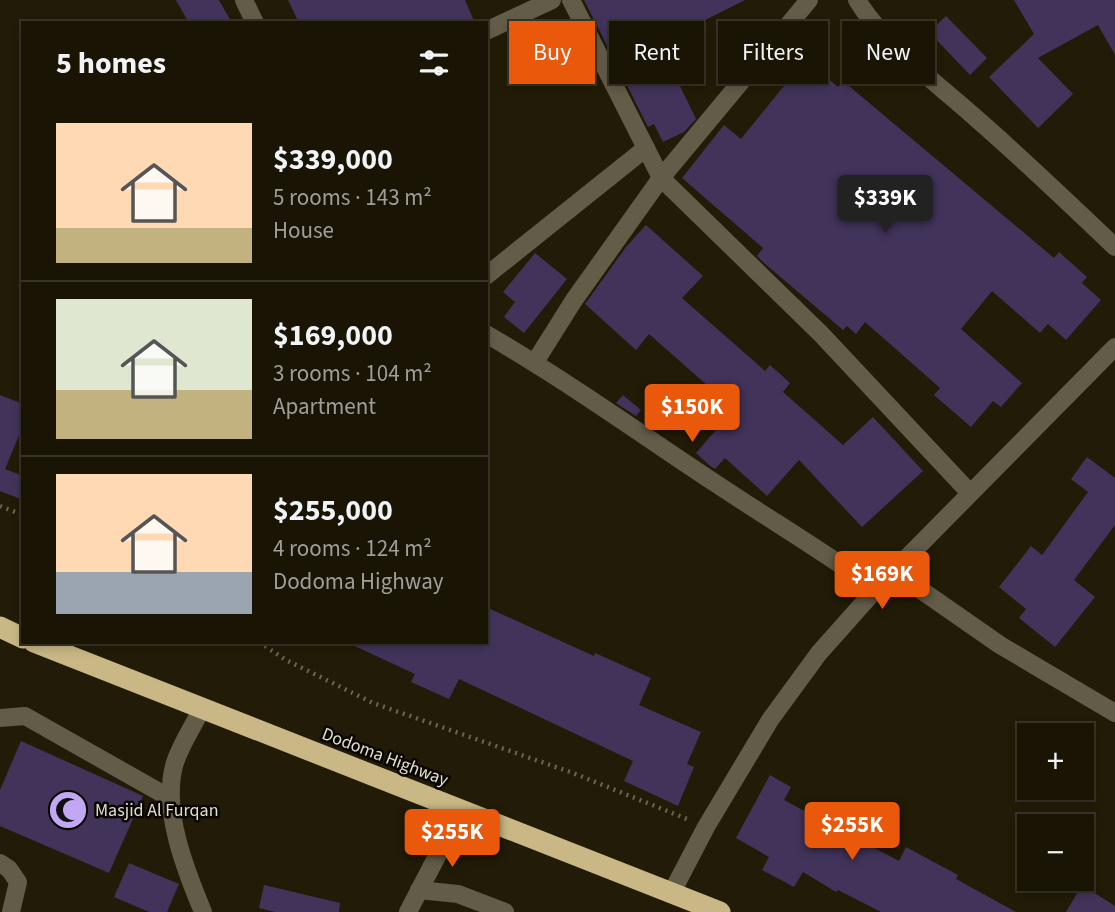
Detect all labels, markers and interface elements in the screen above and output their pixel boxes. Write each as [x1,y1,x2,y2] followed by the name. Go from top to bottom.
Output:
[509,21,595,84] chip: Buy
[609,21,704,84] chip: Rent
[718,21,828,84] chip: Filters
[842,21,935,84] chip: New
[56,42,166,85] text: 5 homes
[415,44,453,82] icon: filters
[273,138,393,181] text: $339,000
[112,151,196,235] icon: home
[836,176,934,235] pin: $339K
[273,181,432,214] text: 5 rooms · 143 m²
[854,181,916,214] text: $339K
[273,214,334,247] text: House
[273,314,393,357] text: $169,000
[112,327,196,411] icon: home
[273,357,432,390] text: 3 rooms · 104 m²
[643,384,741,444] pin: $150K
[273,390,376,423] text: Apartment
[661,390,723,423] text: $150K
[273,489,393,532] text: $255,000
[112,502,196,586] icon: home
[273,532,432,565] text: 4 rooms · 124 m²
[833,552,931,611] pin: $169K
[851,557,913,590] text: $169K
[273,565,444,598] text: Dodoma Highway
[318,721,452,793] street label: Dodoma Highway
[1017,723,1094,891] map controls
[1017,723,1094,800] button: +
[47,789,89,831] mosque icon: Masjid Al Furqan
[95,798,219,823] place label: Masjid Al Furqan
[803,802,901,862] pin: $255K
[821,808,883,841] text: $255K
[403,810,501,869] pin: $255K
[1017,814,1094,891] button: −
[421,815,483,848] text: $255K

